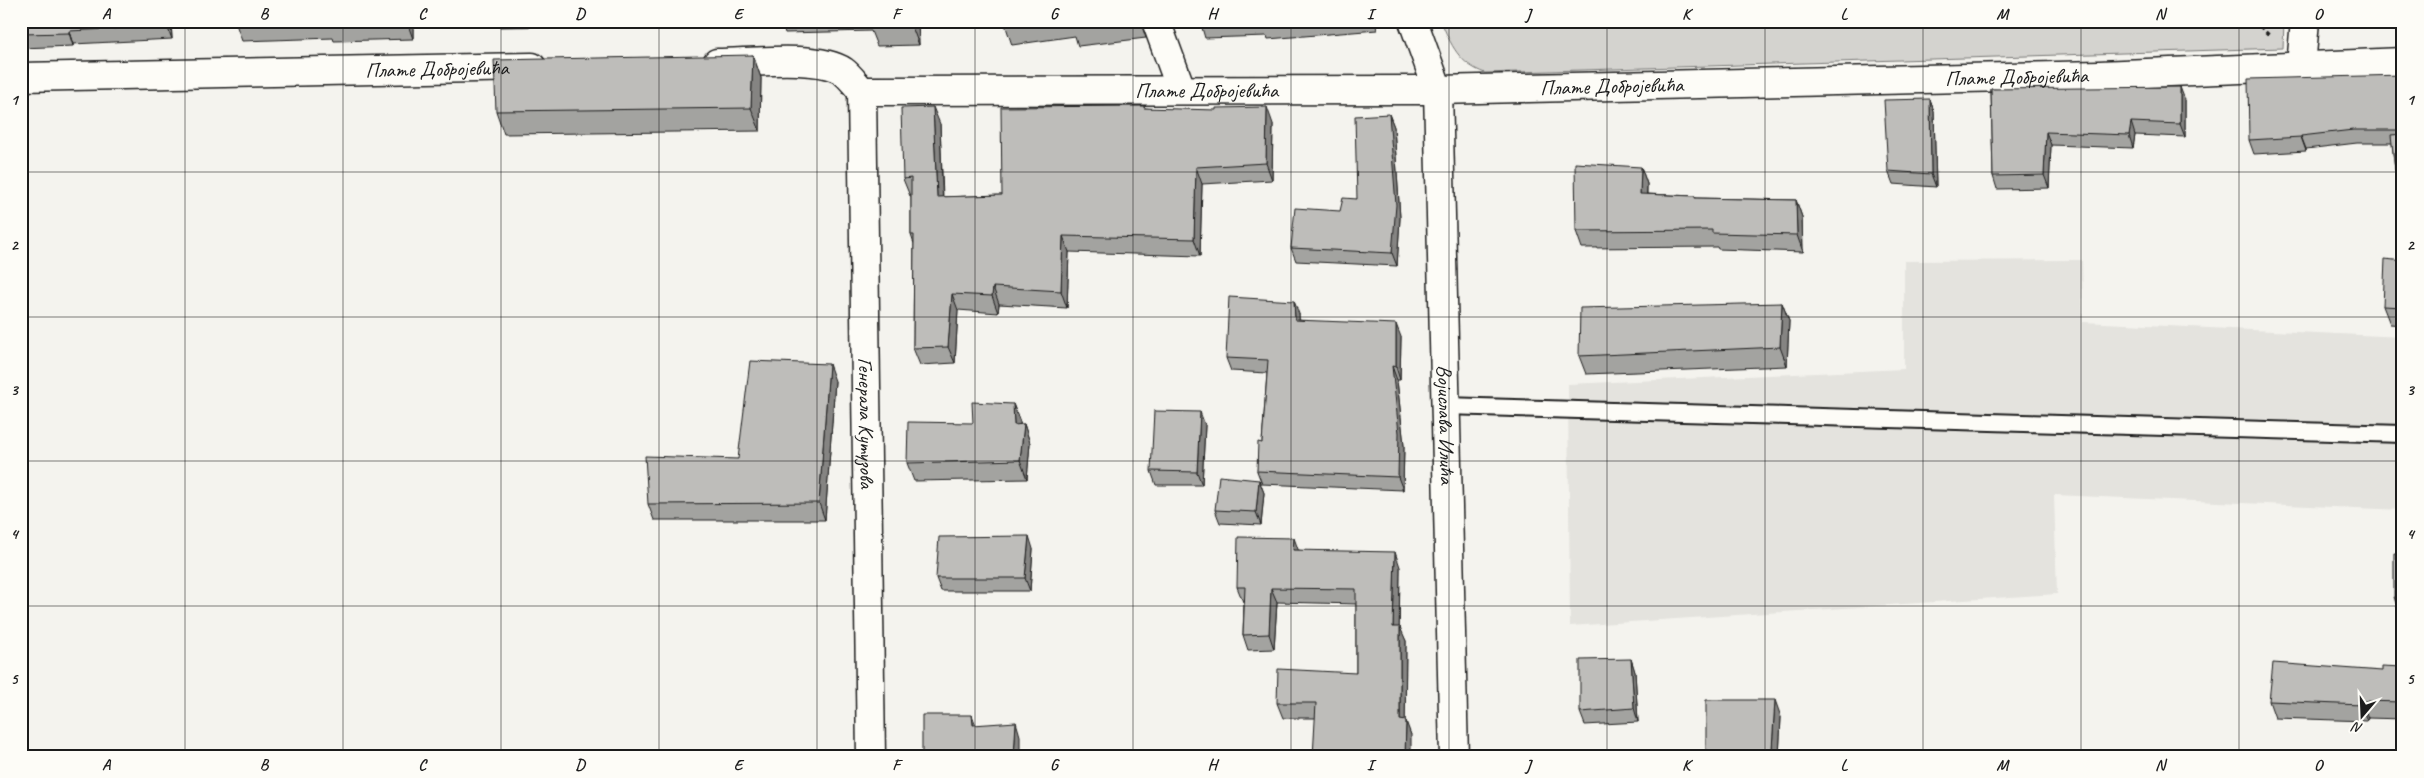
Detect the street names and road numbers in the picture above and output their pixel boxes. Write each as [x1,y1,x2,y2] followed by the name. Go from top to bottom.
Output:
[365,54,511,83] street label: Плате Добројевића
[1945,62,2090,91] street label: Плате Добројевића
[1540,71,1685,101] street label: Плате Добројевића
[1135,77,1280,104] street label: Плате Добројевића
[853,357,880,490] street label: Генерала Кутузова
[1432,365,1460,486] street label: Војислава Илића

